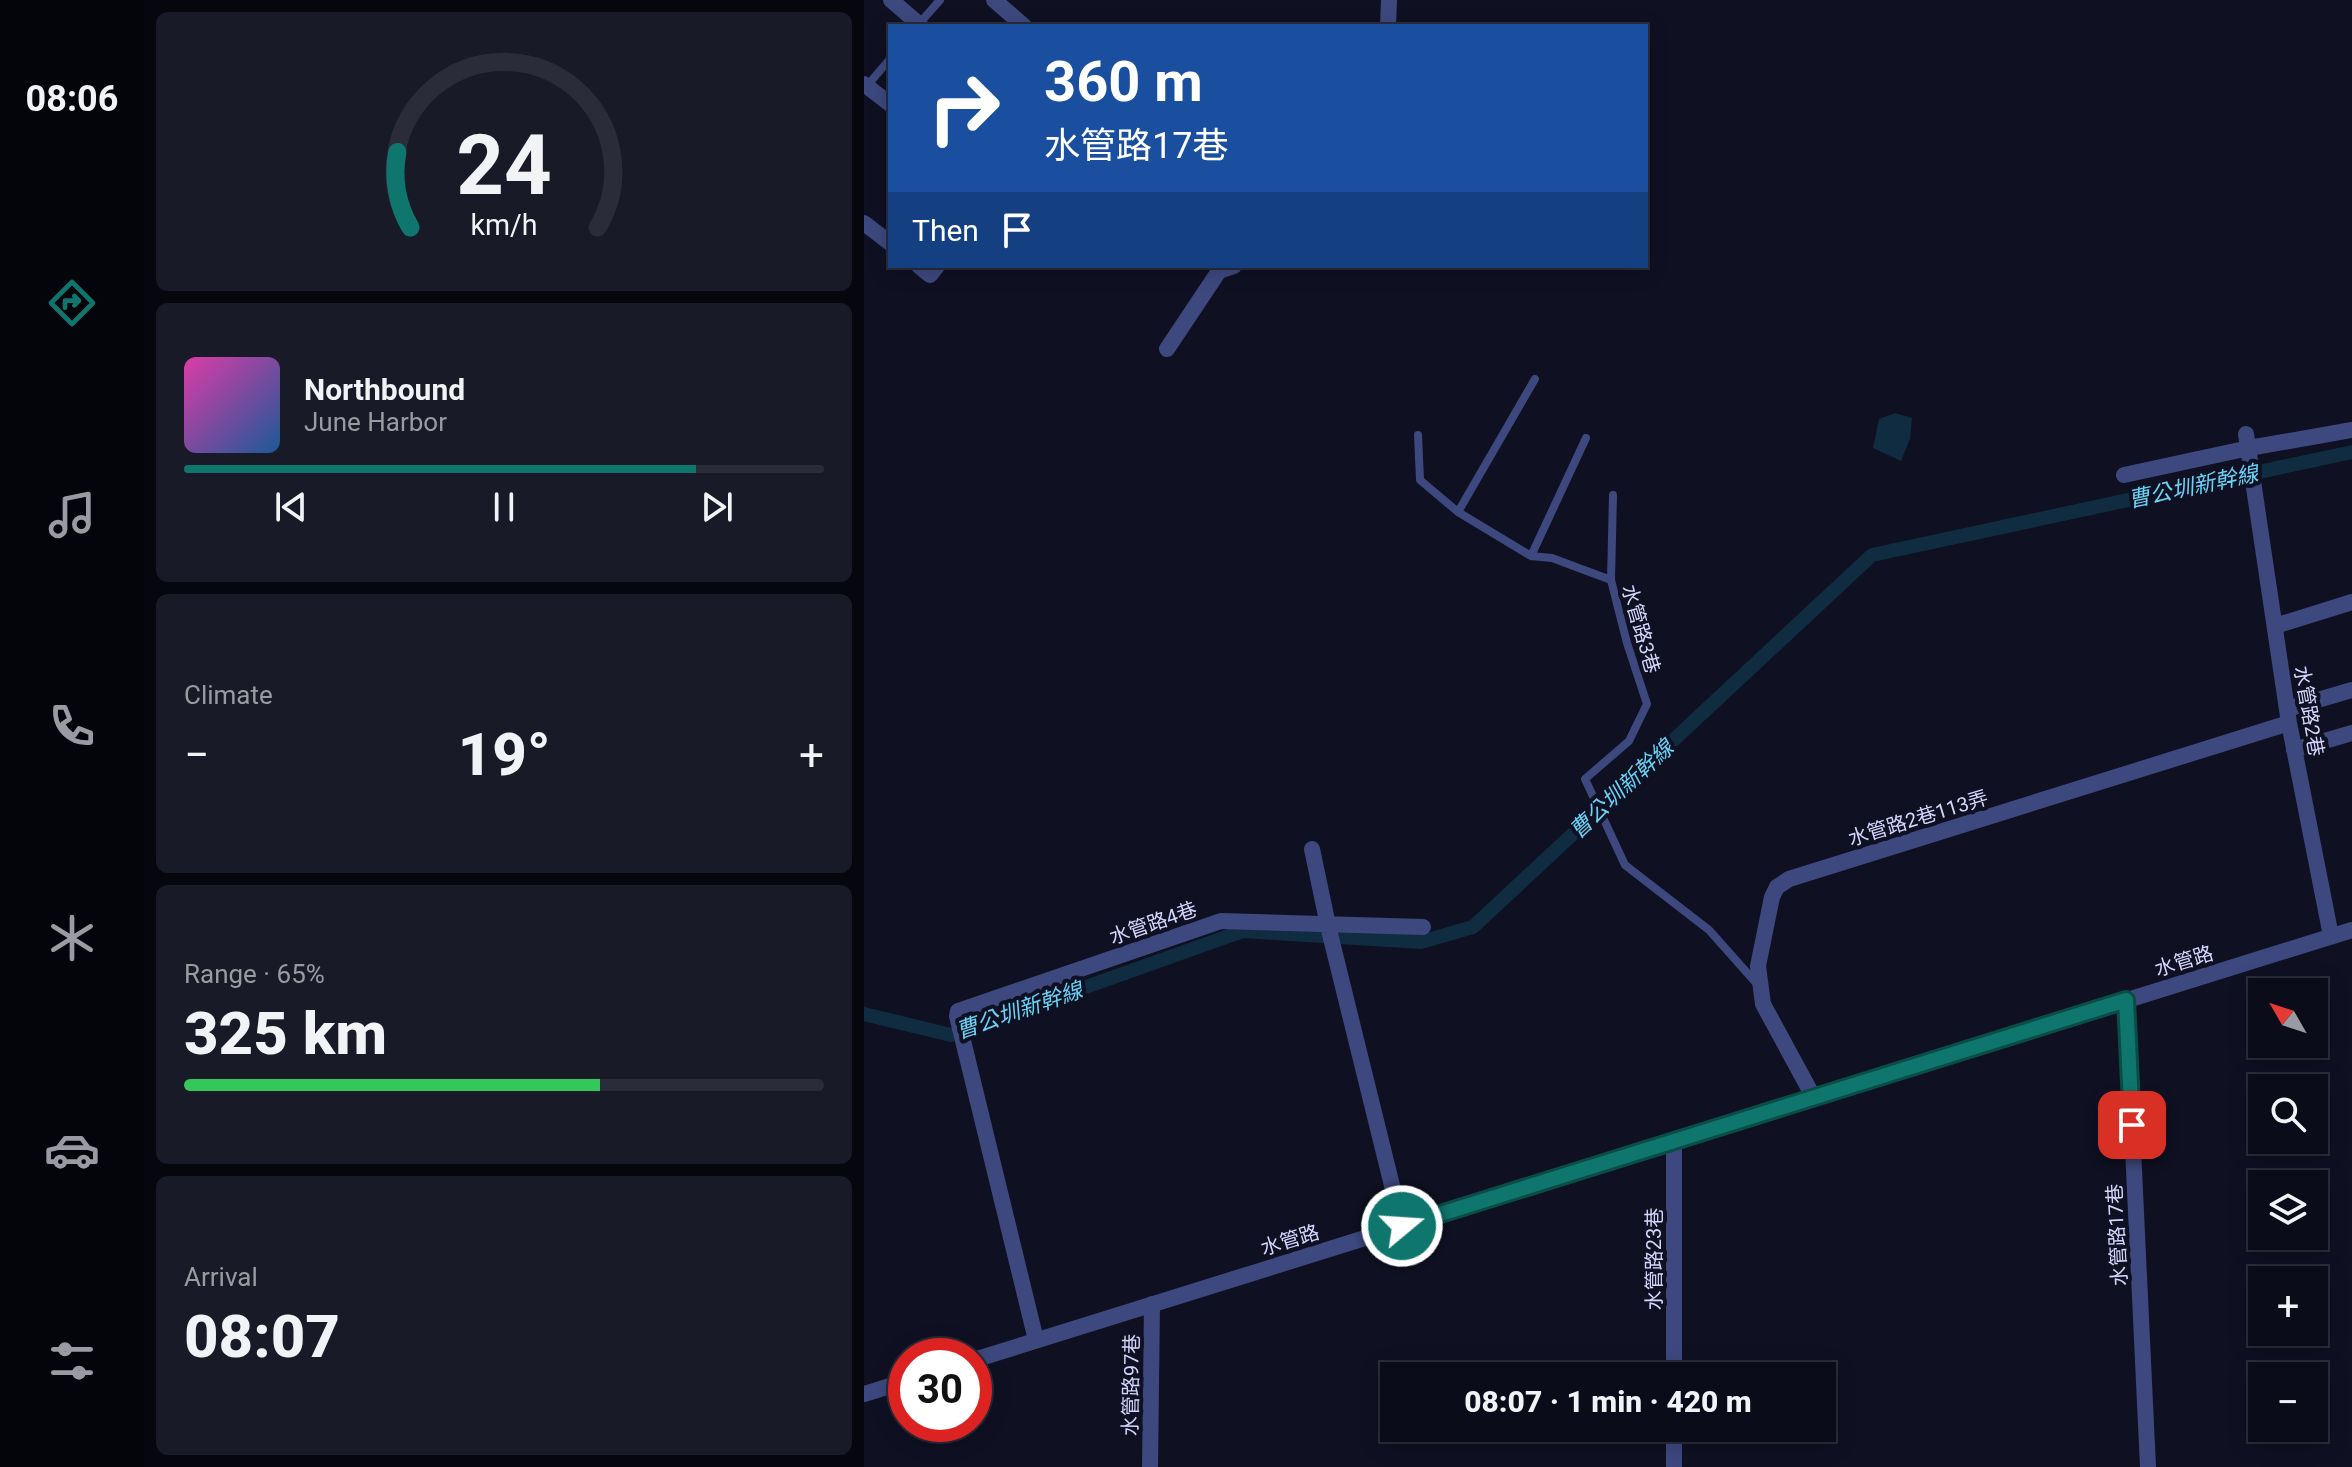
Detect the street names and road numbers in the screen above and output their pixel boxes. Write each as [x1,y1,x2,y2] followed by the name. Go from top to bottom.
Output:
[1617,582,1665,676] street label: 水管路3巷
[2289,664,2329,758] street label: 水管路2巷
[1845,785,1991,851] street label: 水管路2巷113弄
[1106,897,1200,949] street label: 水管路4巷
[2152,941,2216,981] street label: 水管路
[2102,1183,2132,1287] street label: 水管路17巷
[1642,1208,1666,1310] street label: 水管路23巷
[1258,1220,1322,1260] street label: 水管路
[1118,1334,1144,1436] street label: 水管路97巷

